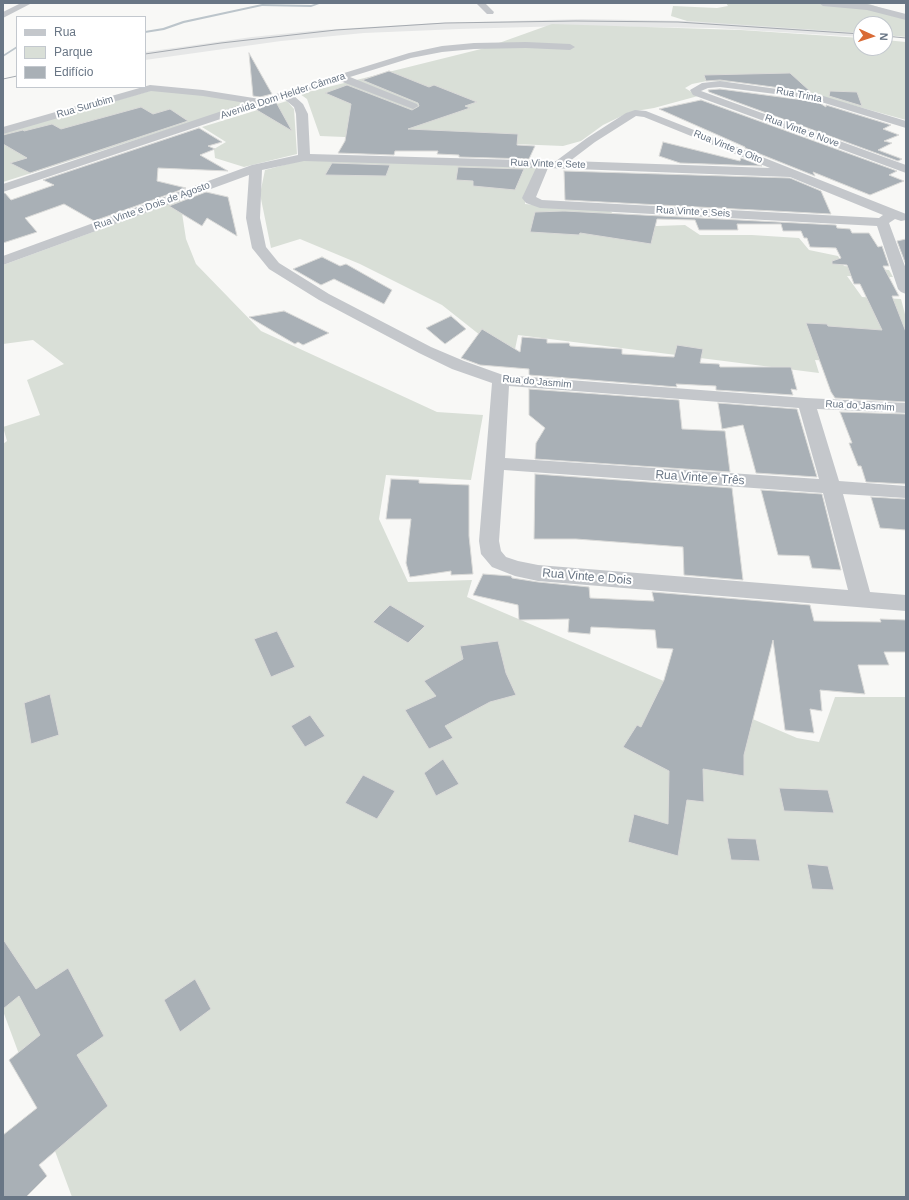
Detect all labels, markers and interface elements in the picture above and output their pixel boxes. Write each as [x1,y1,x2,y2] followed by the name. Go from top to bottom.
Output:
[16,16,146,88] legend
[853,16,893,56] north arrow
[54,25,76,39] text: Rua
[878,32,890,41] text: N
[54,45,93,59] text: Parque
[54,65,93,79] text: Edifício
[219,70,347,122] street label: Avenida Dom Helder Câmara
[775,85,823,105] street label: Rua Trinta
[55,93,115,121] street label: Rua Surubim
[763,112,841,150] street label: Rua Vinte e Nove
[692,128,764,166] street label: Rua Vinte e Oito
[510,157,586,171] street label: Rua Vinte e Sete
[92,179,212,233] street label: Rua Vinte e Dois de Agosto
[656,204,730,220] street label: Rua Vinte e Seis
[502,373,572,391] street label: Rua do Jasmim
[825,398,895,414] street label: Rua do Jasmim
[655,468,745,488] street label: Rua Vinte e Três
[542,566,632,588] street label: Rua Vinte e Dois

